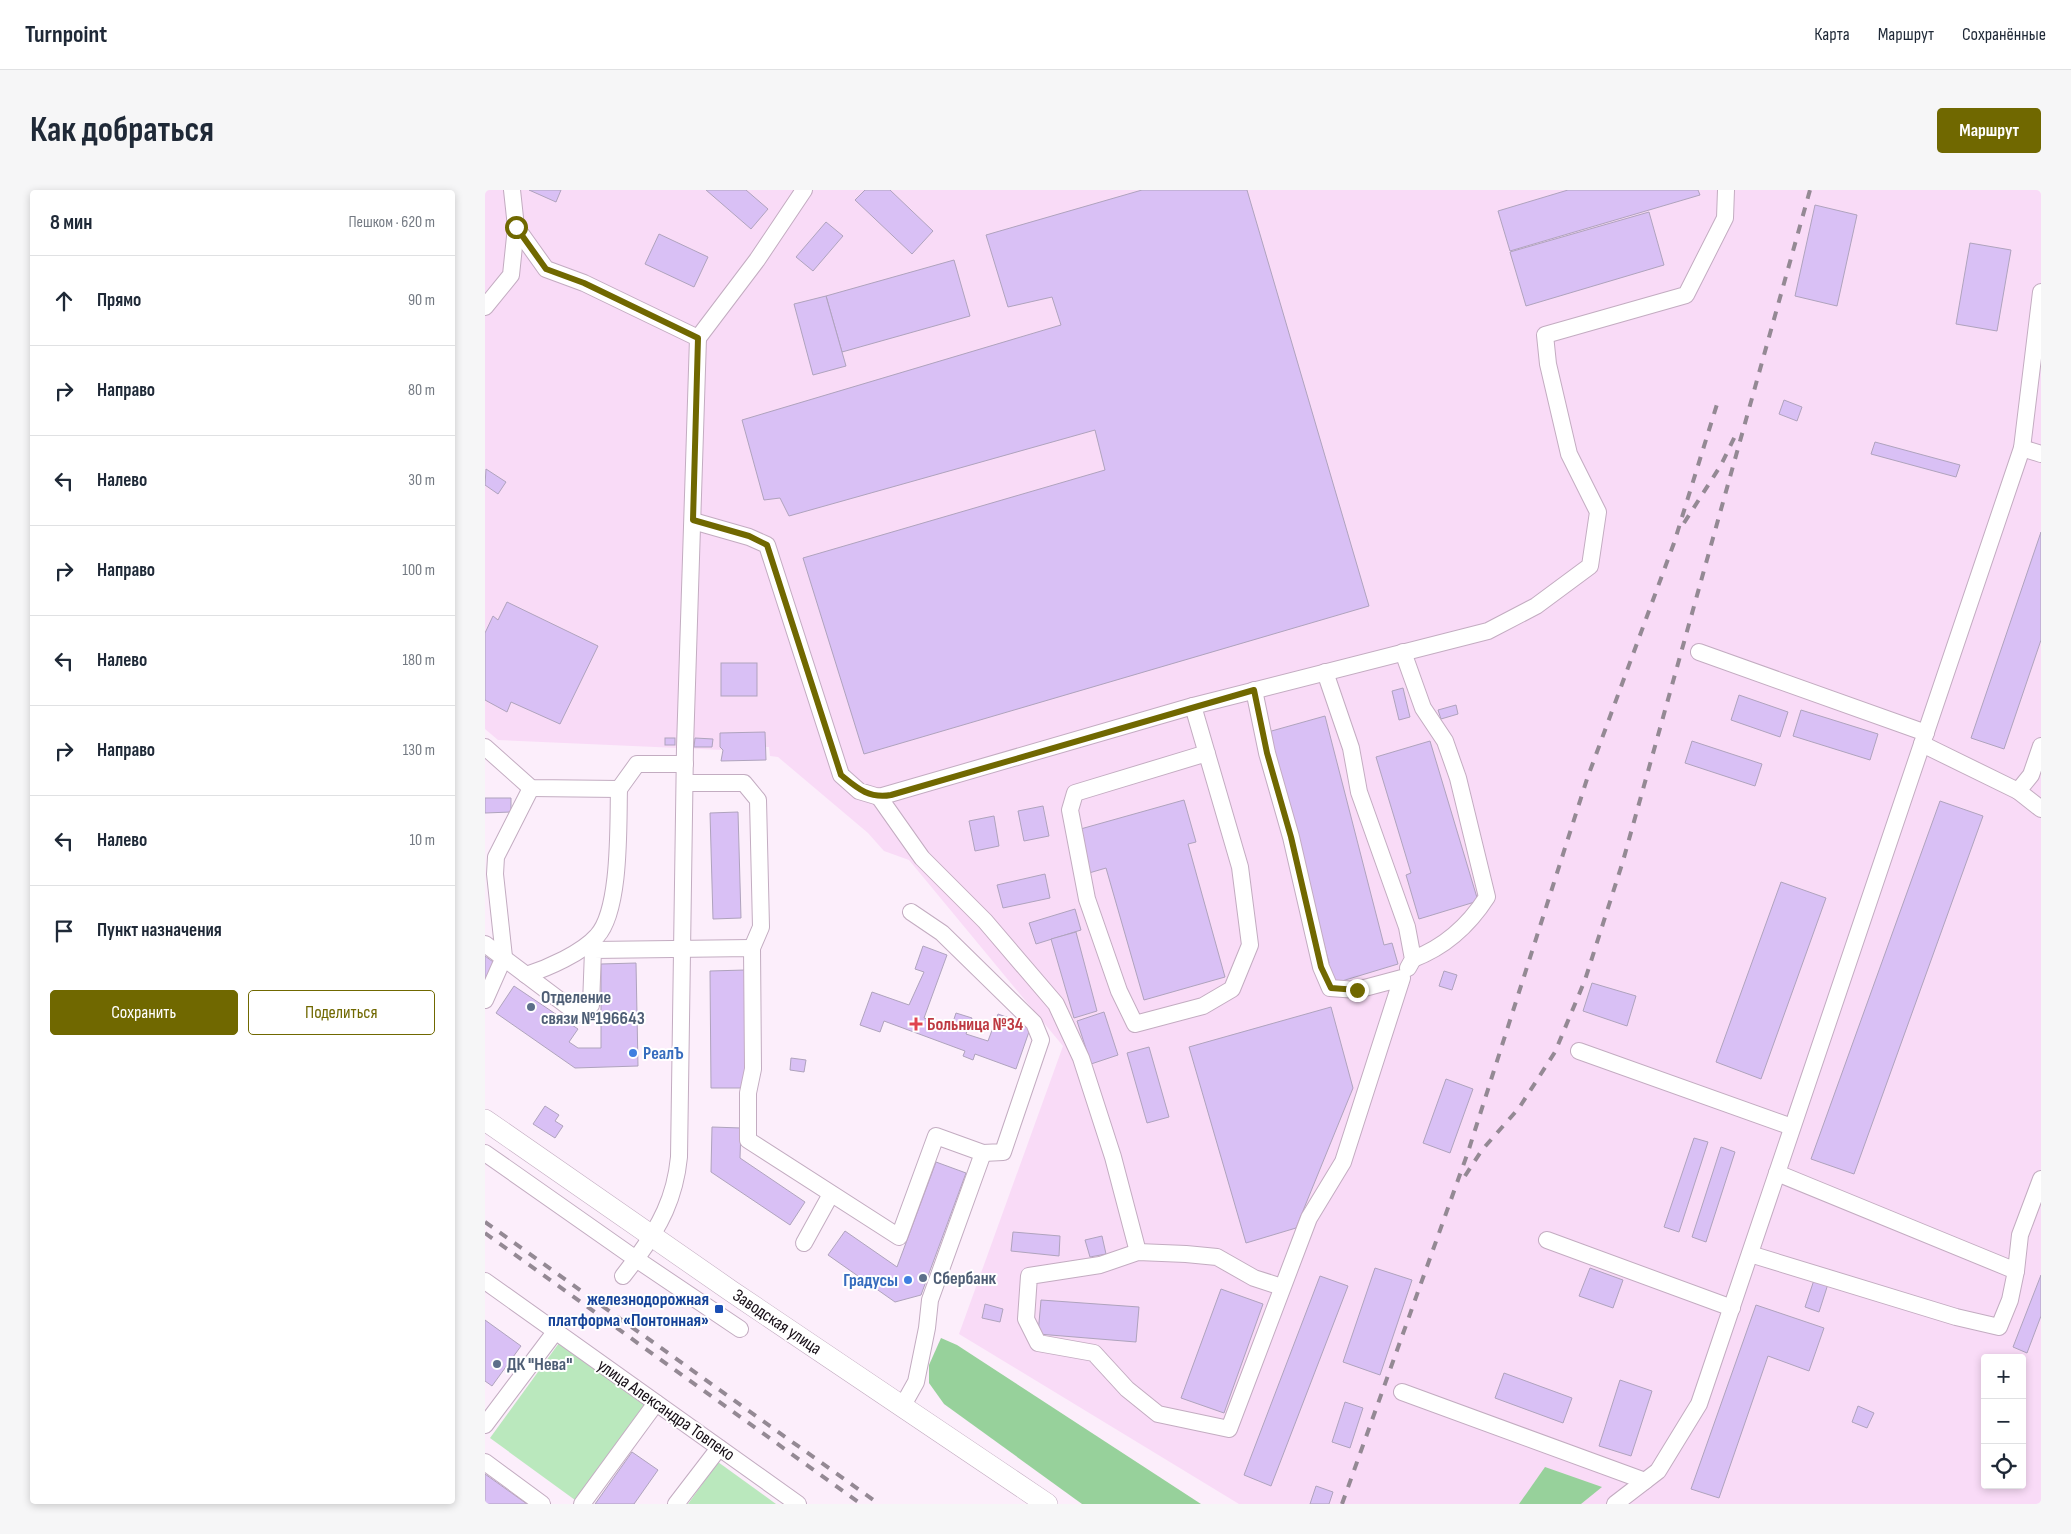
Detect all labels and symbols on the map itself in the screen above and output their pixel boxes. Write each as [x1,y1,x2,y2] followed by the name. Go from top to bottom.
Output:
[505,216,528,239] route start
[1346,979,1369,1002] route end
[541,987,645,1029] place label: Отделение связи №196643
[525,1001,537,1013] marker: Отделение связи №196643
[927,1014,1024,1035] place label: Больница №34
[909,1017,923,1031] marker: Больница №34
[643,1043,684,1064] place label: РеалЪ
[627,1047,639,1059] marker: РеалЪ
[933,1268,997,1289] place label: Сбербанк
[843,1270,898,1291] place label: Градусы
[917,1272,929,1284] marker: Сбербанк
[902,1274,914,1286] marker: Градусы
[729,1285,825,1359] street label: Заводская улица
[548,1289,709,1331] place label: железнодорожная платформа «Понтонная»
[713,1303,725,1315] marker: железнодорожная платформа «Понтонная»
[507,1354,572,1375] place label: ДК "Нева"
[593,1355,739,1465] street label: улица Александра Товпеко
[491,1358,503,1370] marker: ДК "Нева"

